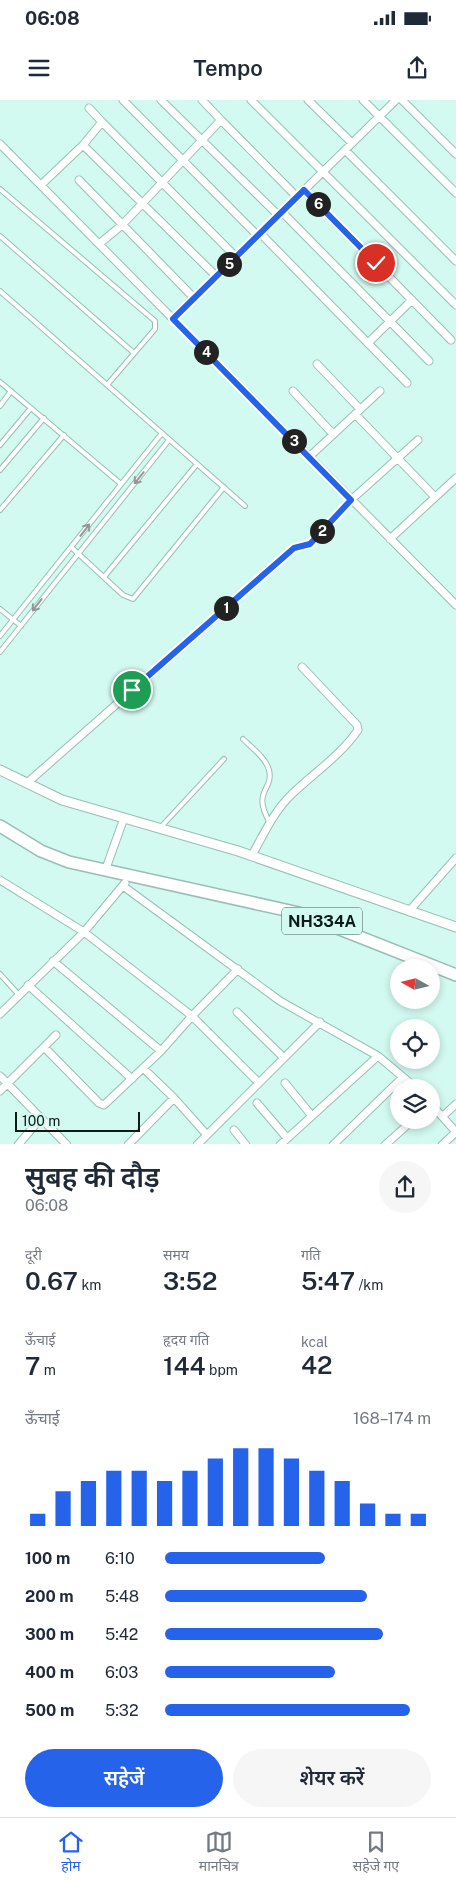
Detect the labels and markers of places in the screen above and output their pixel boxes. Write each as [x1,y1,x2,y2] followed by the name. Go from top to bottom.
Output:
[306,192,330,216] pin: 6
[355,242,397,284] pin
[216,252,242,276] pin: 5
[194,340,218,364] pin: 4
[282,428,306,454] pin: 3
[310,518,334,544] pin: 2
[214,596,238,620] pin: 1
[111,669,153,711] pin

